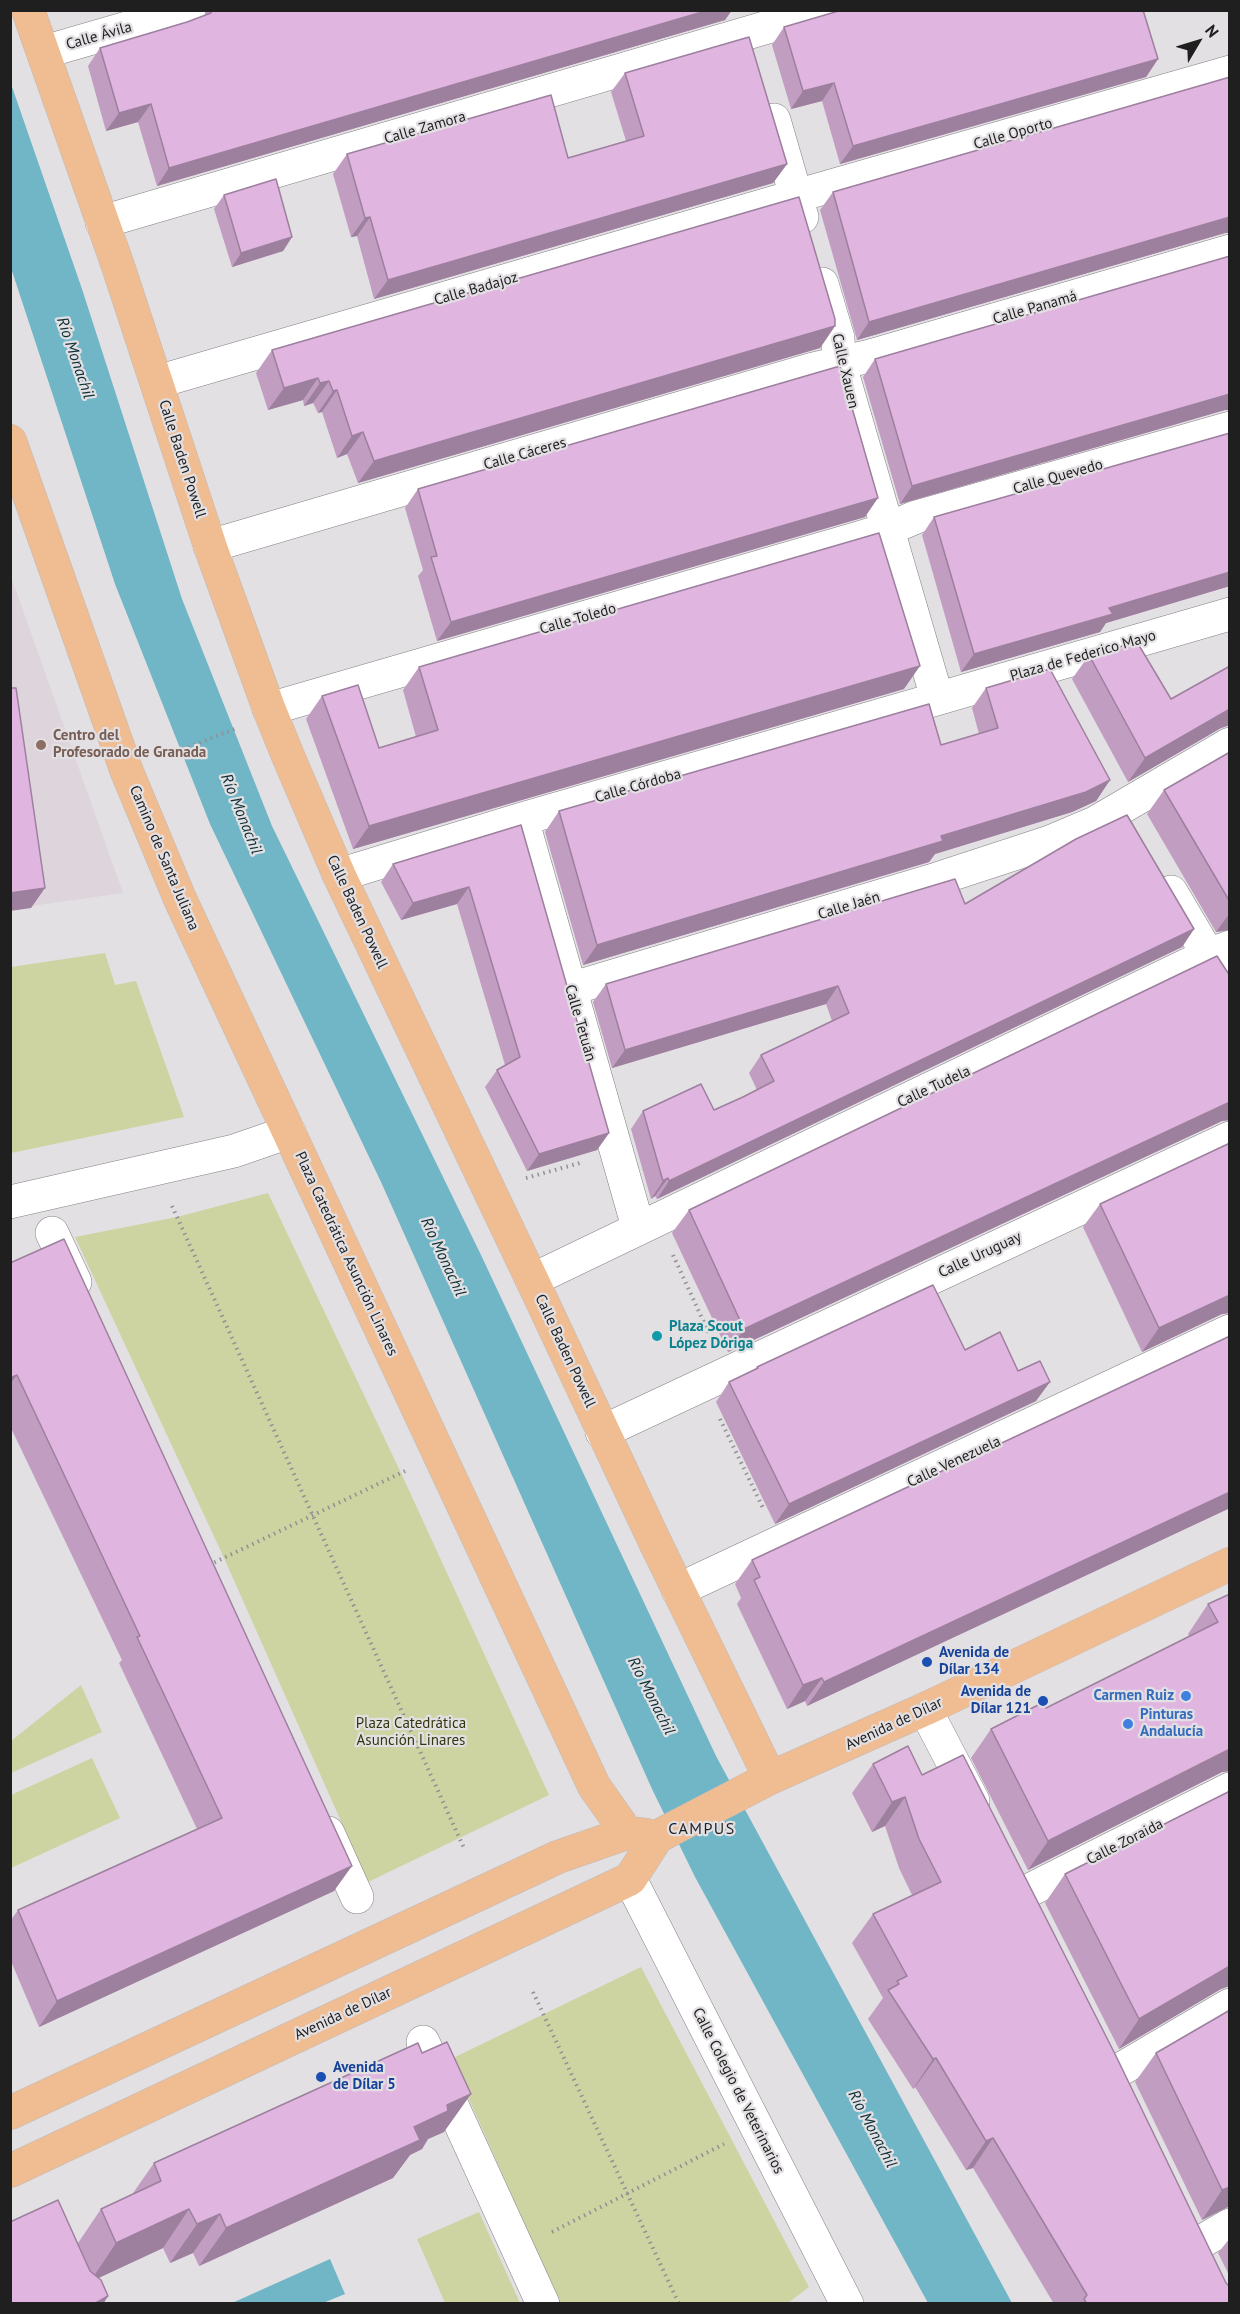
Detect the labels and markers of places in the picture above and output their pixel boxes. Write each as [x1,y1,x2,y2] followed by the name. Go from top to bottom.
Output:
[53,727,206,762] place label: Centro del Profesorado de Granada
[34,738,48,752] marker: Centro del Profesorado de Granada
[669,1318,753,1353] place label: Plaza Scout López Dóriga
[650,1329,664,1343] marker: Plaza Scout López Dóriga
[939,1644,1009,1679] place label: Avenida de Dílar 134
[920,1655,934,1669] marker: Avenida de Dílar 134
[961,1683,1031,1718] place label: Avenida de Dílar 121
[1093,1687,1174,1705] place label: Carmen Ruiz
[1179,1689,1193,1703] marker: Carmen Ruiz
[1036,1694,1050,1708] marker: Avenida de Dílar 121
[1140,1706,1203,1741] place label: Pinturas Andalucía
[1121,1717,1135,1731] marker: Pinturas Andalucía
[333,2059,396,2094] place label: Avenida de Dílar 5
[314,2070,328,2084] marker: Avenida de Dílar 5

